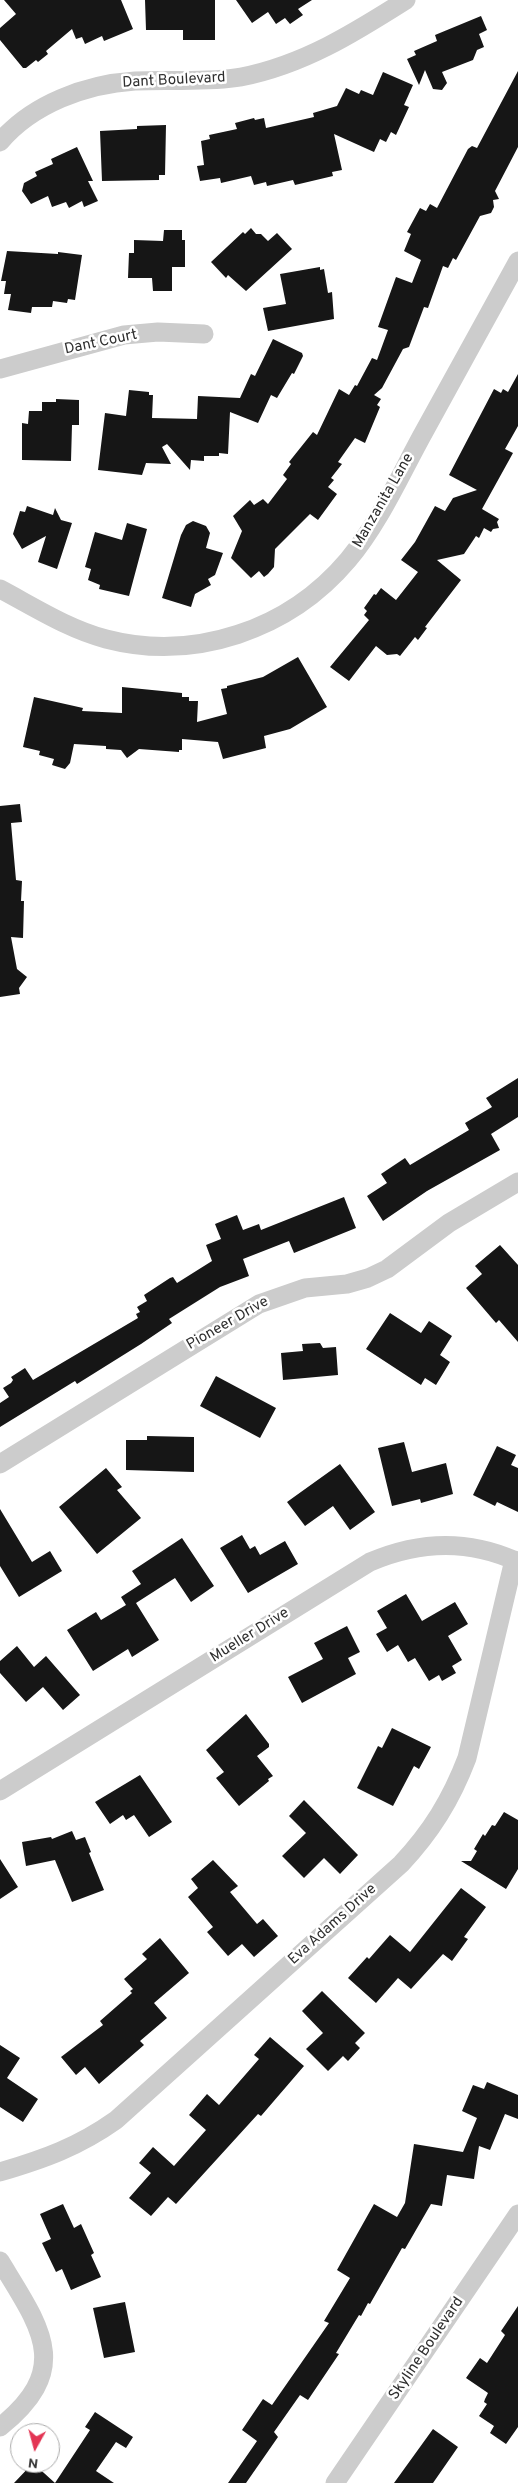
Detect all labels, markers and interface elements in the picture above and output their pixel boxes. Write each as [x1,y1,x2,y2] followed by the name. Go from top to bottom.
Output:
[122,69,226,93] street label: Dant Boulevard
[63,327,139,359] street label: Dant Court
[350,451,418,551] street label: Manzanita Lane
[184,1293,272,1355] street label: Pioneer Drive
[207,1605,293,1667] street label: Mueller Drive
[285,1881,381,1969] street label: Eva Adams Drive
[386,2294,468,2404] street label: Skyline Boulevard
[10,2423,60,2473] north arrow
[27,2453,39,2471] text: N

